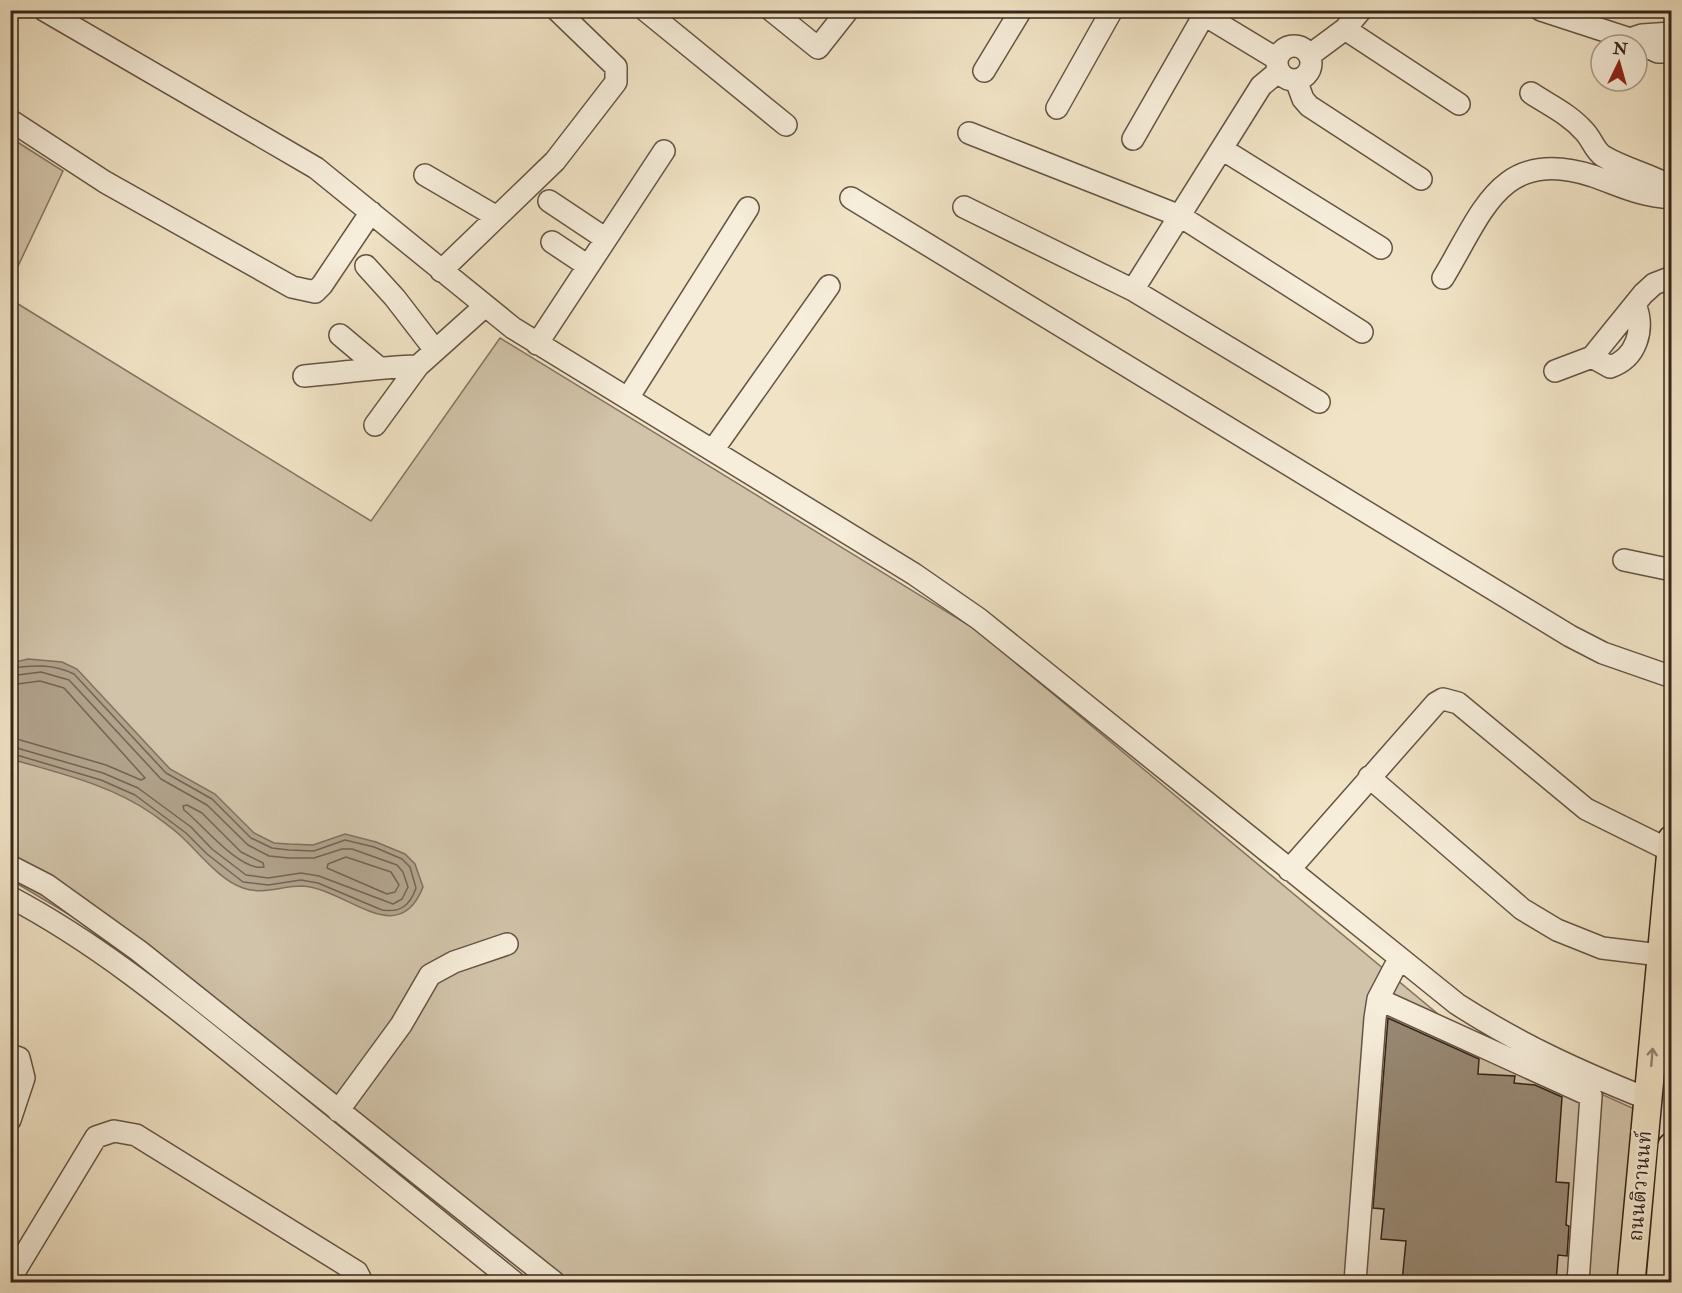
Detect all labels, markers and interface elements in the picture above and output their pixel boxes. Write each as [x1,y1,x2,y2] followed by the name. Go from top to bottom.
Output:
[1589,33,1649,93] north arrow
[1611,38,1629,60] text: N
[1647,1047,1658,1067] one-way arrow
[1623,1130,1657,1242] street label: ถนนติวานนท์

